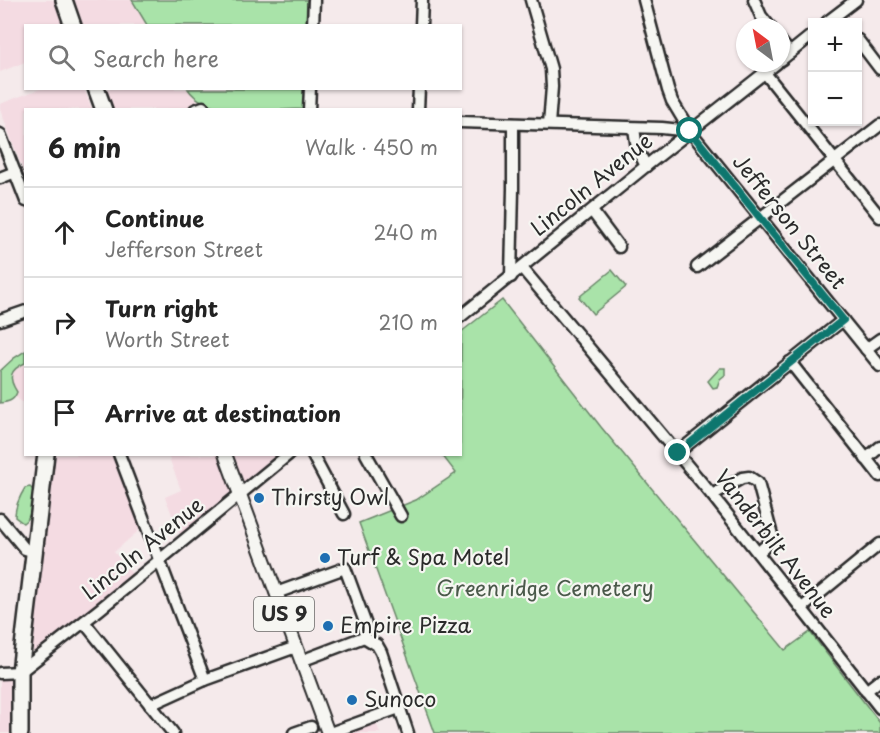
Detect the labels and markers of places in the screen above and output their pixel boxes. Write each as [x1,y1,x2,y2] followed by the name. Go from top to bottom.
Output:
[271,480,389,512] place label: Thirsty Owl
[252,491,266,505] marker: Thirsty Owl
[337,540,509,572] place label: Turf & Spa Motel
[318,551,332,565] marker: Turf & Spa Motel
[340,608,472,640] place label: Empire Pizza
[321,619,335,633] marker: Empire Pizza
[364,682,436,714] place label: Sunoco
[345,693,359,707] marker: Sunoco

